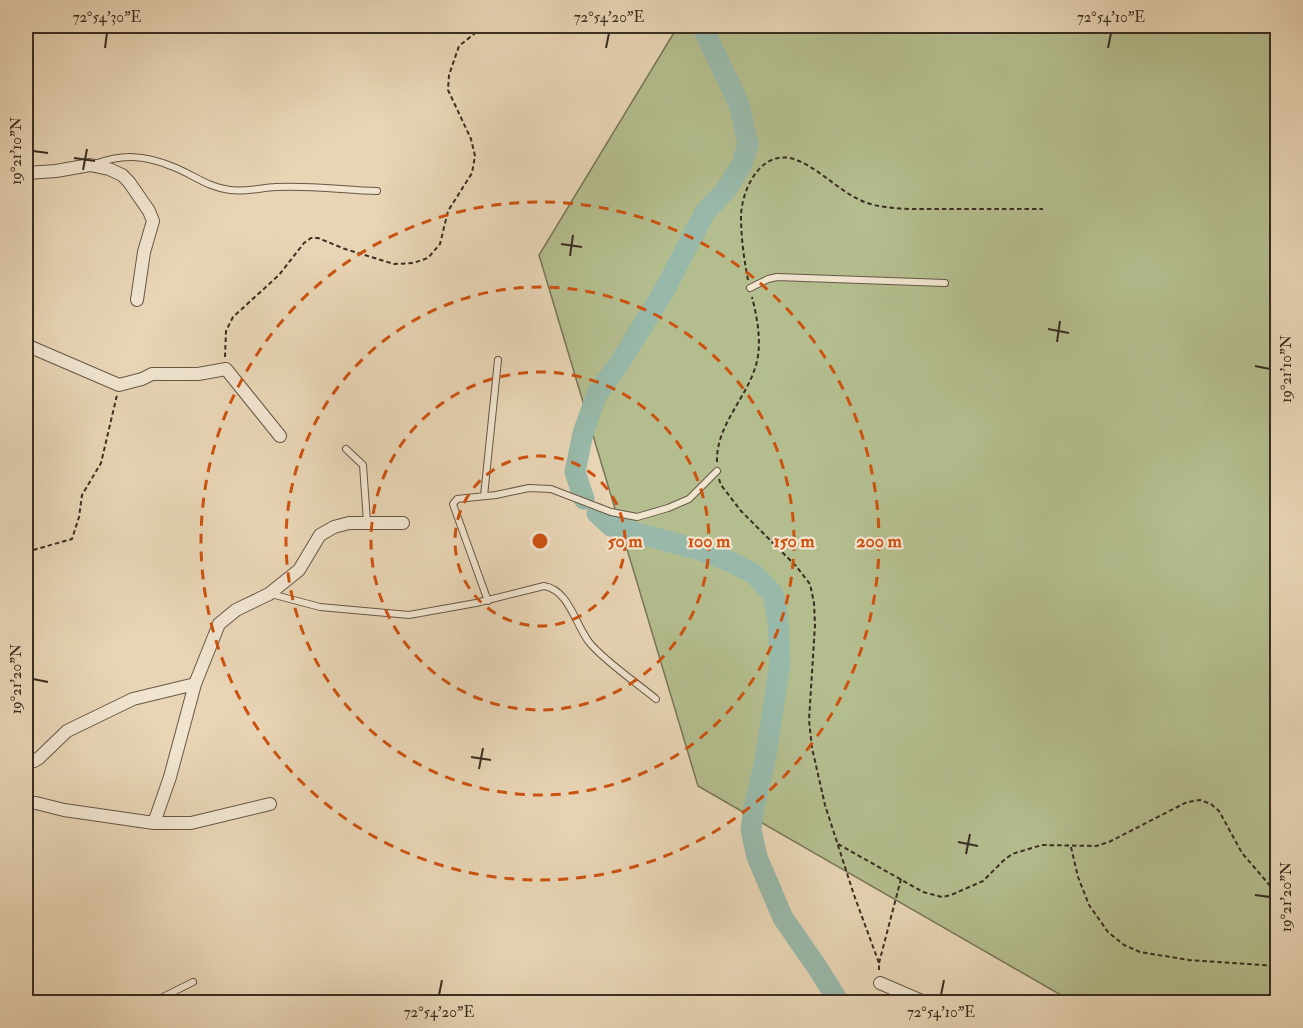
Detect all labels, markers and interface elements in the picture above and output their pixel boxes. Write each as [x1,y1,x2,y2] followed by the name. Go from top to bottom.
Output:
[73,8,142,27] text: 72°54'30"E
[574,8,644,27] text: 72°54'20"E
[1077,8,1145,27] text: 72°54'10"E
[7,116,26,185] text: 19°21'10"N
[1277,334,1296,403] text: 19°21'10"N
[608,530,643,553] text: 50 m
[688,530,731,553] text: 100 m
[773,530,816,553] text: 150 m
[856,530,903,553] text: 200 m
[530,531,550,551] centre of rings
[7,643,26,714] text: 19°21'20"N
[1277,861,1296,932] text: 19°21'20"N
[404,1003,474,1022] text: 72°54'20"E
[907,1003,975,1022] text: 72°54'10"E

